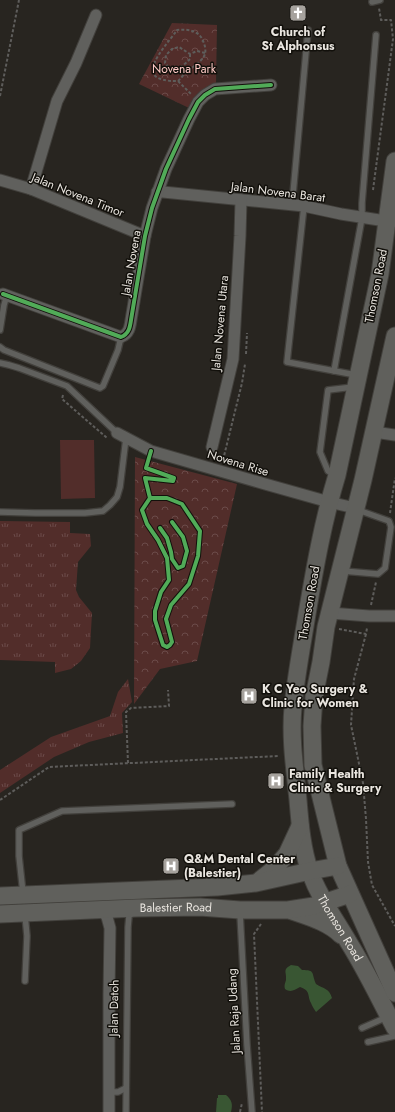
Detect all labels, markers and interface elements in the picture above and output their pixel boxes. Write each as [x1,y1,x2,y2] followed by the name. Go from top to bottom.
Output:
[288,3,308,23] church icon: Church of St Alphonsus
[261,23,335,55] place label: Church of St Alphonsus
[152,60,217,78] park label: Novena Park
[27,167,128,222] street label: Jalan Novena Timor
[228,177,326,207] street label: Jalan Novena Barat
[116,229,146,299] street label: Jalan Novena
[360,247,392,325] street label: Thomson Road
[207,274,233,373] street label: Jalan Novena Utara
[205,445,271,481] street label: Novena Rise
[294,565,324,641] street label: Thomson Road
[262,680,368,712] place label: K C Yeo Surgery & Clinic for Women
[239,686,259,706] hospital icon: K C Yeo Surgery & Clinic for Women
[289,765,382,797] place label: Family Health Clinic & Surgery
[266,771,286,791] hospital icon: Family Health Clinic & Surgery
[184,850,295,882] place label: Q&M Dental Center (Balestier)
[161,856,181,876] hospital icon: Q&M Dental Center (Balestier)
[313,892,367,965] street label: Thomson Road
[140,898,213,917] street label: Balestier Road
[223,968,245,1056] street label: Jalan Raja Udang
[104,979,123,1039] street label: Jalan Datoh

